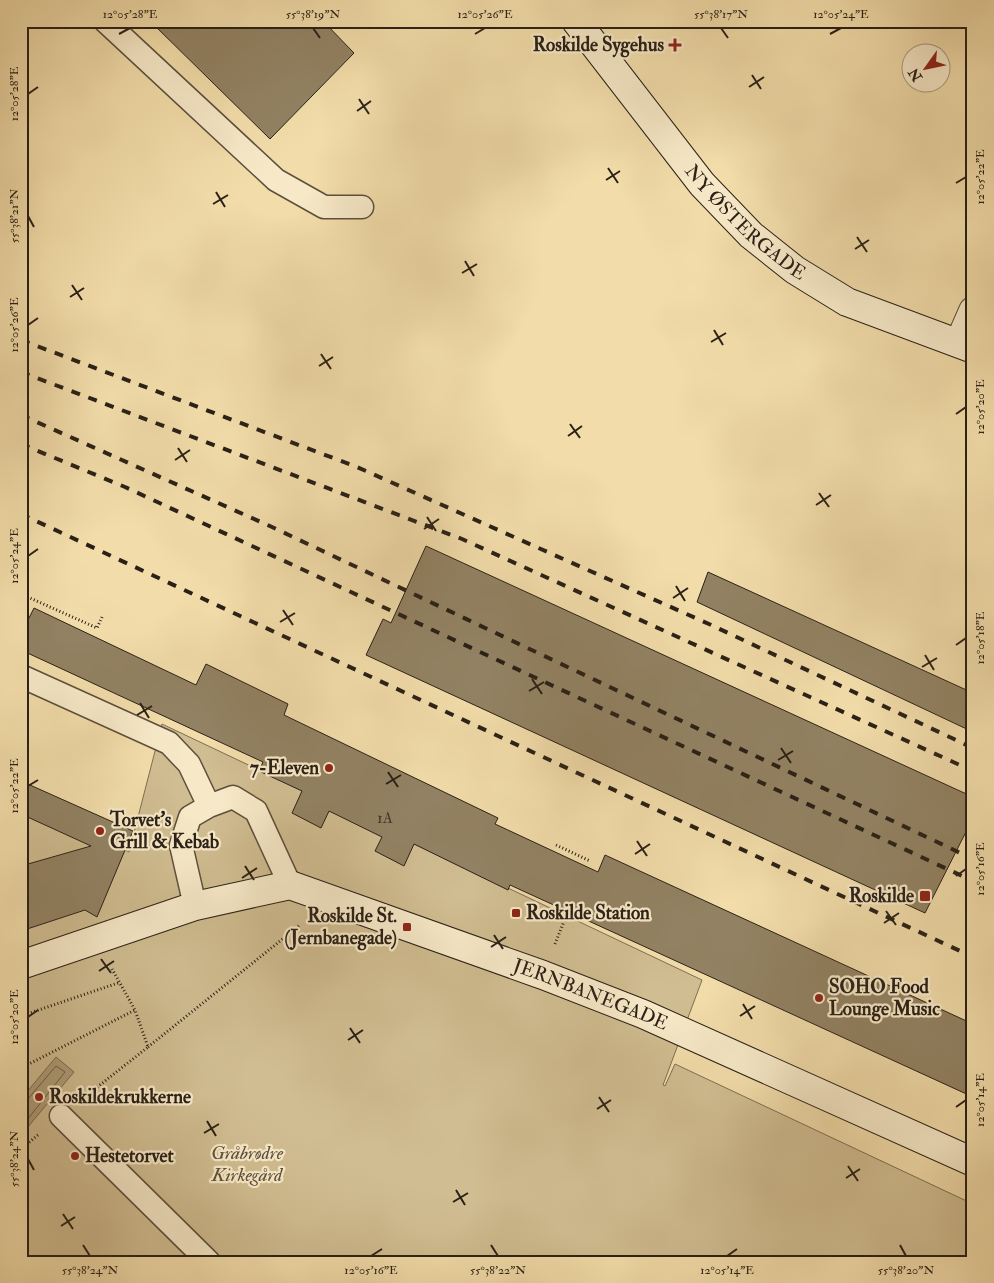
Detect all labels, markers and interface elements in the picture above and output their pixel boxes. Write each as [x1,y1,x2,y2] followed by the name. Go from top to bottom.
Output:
[103,7,158,22] text: 12°05'28"E
[286,7,340,22] text: 55°38'19"N
[457,7,513,22] text: 12°05'26"E
[694,7,748,22] text: 55°38'17"N
[813,7,869,22] text: 12°05'24"E
[533,33,664,58] place label: Roskilde Sygehus
[668,38,682,52] marker: Roskilde Sygehus
[902,42,952,92] north arrow
[905,65,927,86] text: N
[7,66,22,121] text: 12°05'28"E
[973,149,988,205] text: 12°05'22"E
[679,160,810,286] street label: NY ØSTERGADE
[7,189,22,243] text: 55°38'21"N
[7,297,22,353] text: 12°05'26"E
[973,379,988,435] text: 12°05'20"E
[7,528,22,584] text: 12°05'24"E
[973,611,988,664] text: 12°05'18"E
[250,756,319,780] place label: 7-Eleven
[7,758,22,814] text: 12°05'22"E
[323,762,335,774] marker: 7-Eleven
[109,808,220,854] place label: Torvet's Grill & Kebab
[377,808,393,828] house number: 1A
[94,825,106,837] marker: Torvet's Grill & Kebab
[973,842,988,896] text: 12°05'16"E
[849,884,914,908] place label: Roskilde
[918,889,932,903] marker: Roskilde
[526,901,650,925] place label: Roskilde Station
[285,904,397,951] place label: Roskilde St. (Jernbanegade)
[510,907,522,919] marker: Roskilde Station
[401,921,413,933] marker: Roskilde St. (Jernbanegade)
[509,953,672,1036] street label: JERNBANEGADE
[829,975,940,1022] place label: SOHO Food Lounge Music
[7,989,22,1045] text: 12°05'20"E
[813,992,825,1004] marker: SOHO Food Lounge Music
[973,1073,988,1127] text: 12°05'14"E
[49,1085,191,1109] place label: Roskildekrukkerne
[33,1091,45,1103] marker: Roskildekrukkerne
[7,1130,22,1187] text: 55°38'24"N
[211,1141,284,1187] park label: Gråbrødre Kirkegård
[85,1144,174,1168] place label: Hestetorvet
[69,1150,81,1162] marker: Hestetorvet
[62,1263,119,1278] text: 55°38'24"N
[344,1263,398,1278] text: 12°05'16"E
[470,1263,526,1278] text: 55°38'22"N
[700,1263,754,1278] text: 12°05'14"E
[878,1263,934,1278] text: 55°38'20"N

